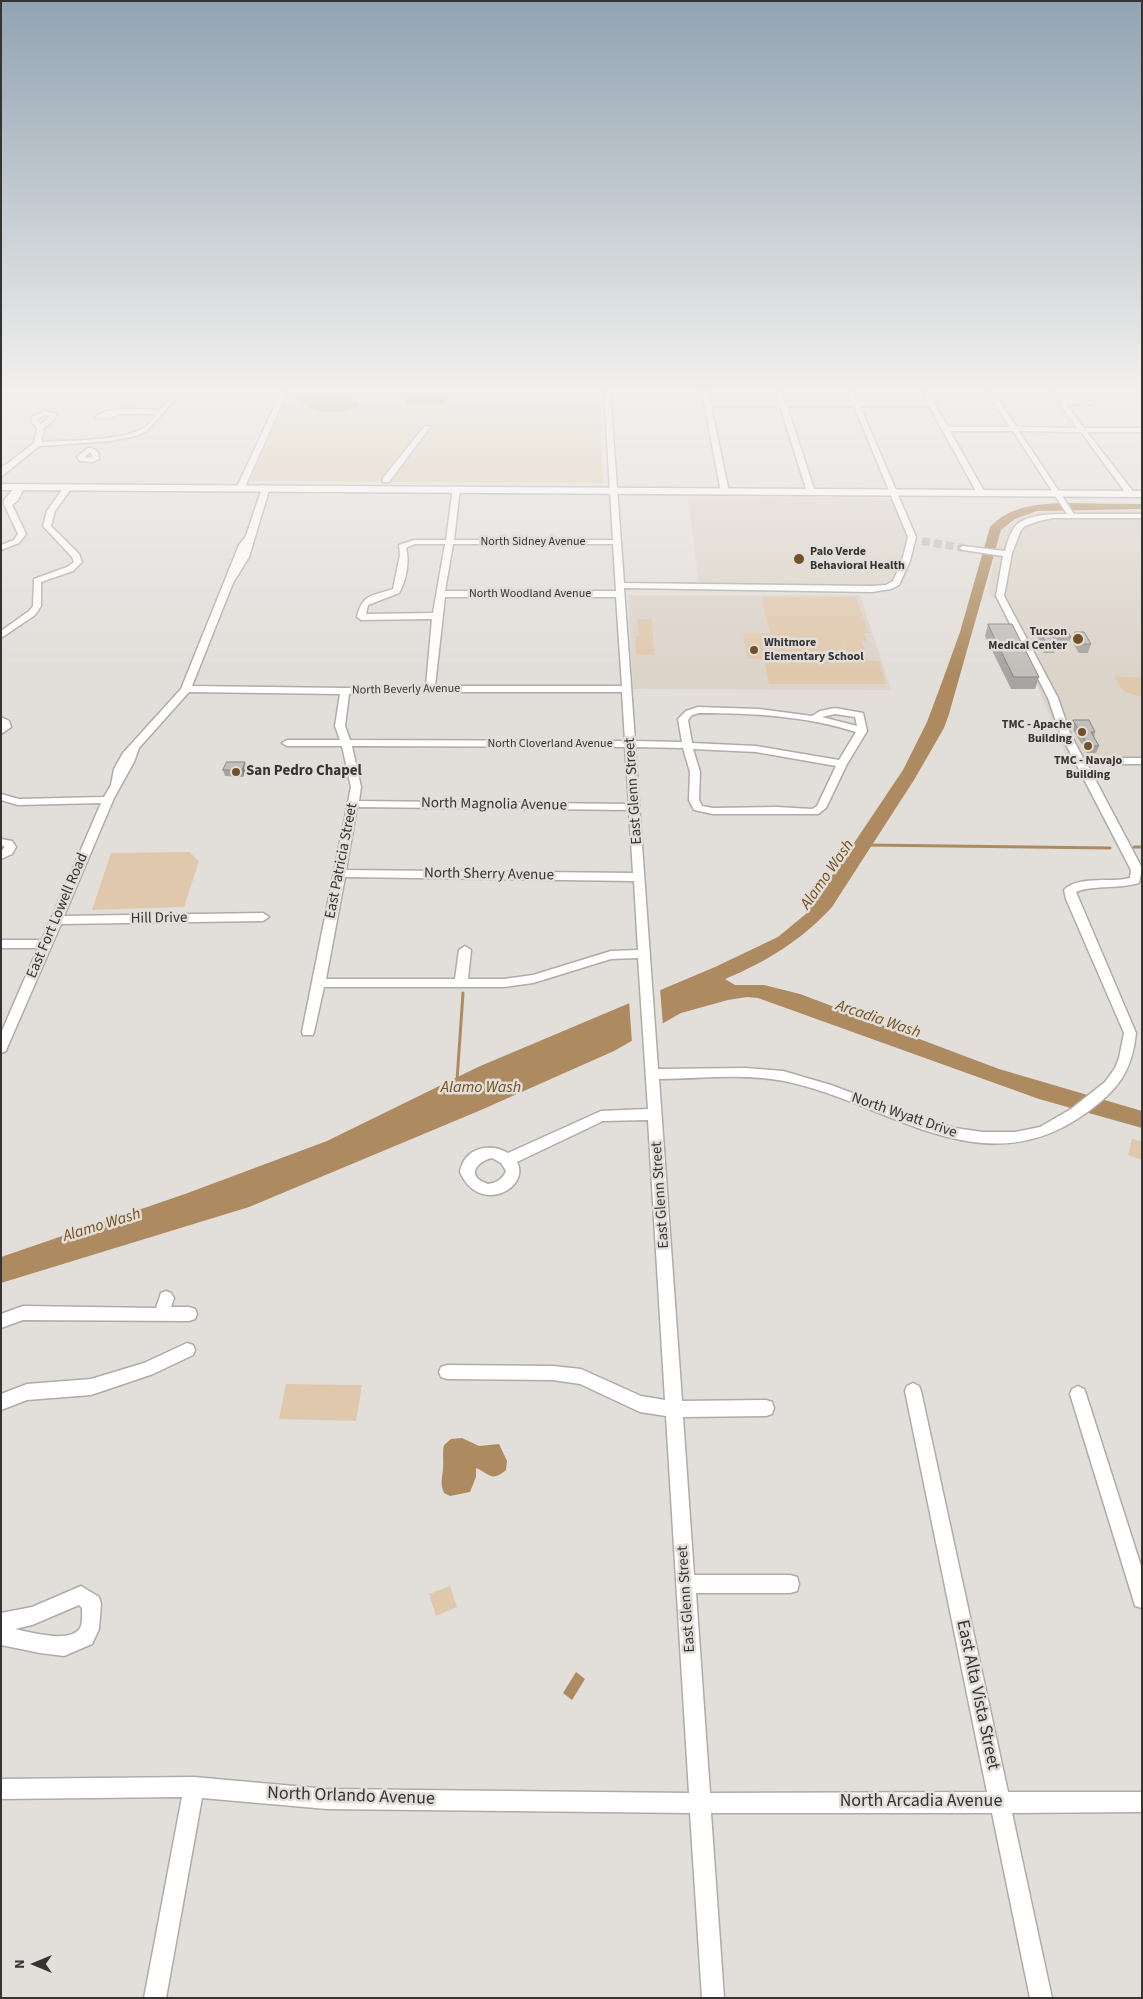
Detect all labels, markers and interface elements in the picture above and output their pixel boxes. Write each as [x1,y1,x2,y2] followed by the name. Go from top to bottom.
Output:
[480,535,586,549] street label: North Sidney Avenue
[810,545,905,573] place label: Palo Verde Behavioral Health
[792,552,806,566] marker: Palo Verde Behavioral Health
[469,587,591,601] street label: North Woodland Avenue
[988,625,1067,653] place label: Tucson Medical Center
[1071,632,1085,646] marker: Tucson Medical Center
[764,636,864,664] place label: Whitmore Elementary School
[748,644,760,656] marker: Whitmore Elementary School
[352,682,460,698] street label: North Beverly Avenue
[1002,718,1072,746] place label: TMC - Apache Building
[1076,726,1088,738] marker: TMC - Apache Building
[487,737,613,751] street label: North Cloverland Avenue
[621,737,647,845] street label: East Glenn Street
[1082,740,1094,752] marker: TMC - Navajo Building
[1054,754,1122,782] place label: TMC - Navajo Building
[246,763,362,781] place label: San Pedro Chapel
[230,766,242,778] marker: San Pedro Chapel
[421,795,567,815] street label: North Magnolia Avenue
[322,802,362,920] street label: East Patricia Street
[797,837,859,913] water label: Alamo Wash
[23,851,93,981] street label: East Fort Lowell Road
[424,865,554,885] street label: North Sherry Avenue
[131,910,187,928] street label: Hill Drive
[833,997,923,1043] water label: Arcadia Wash
[441,1078,521,1098] water label: Alamo Wash
[849,1090,959,1142] street label: North Wyatt Drive
[648,1141,674,1249] street label: East Glenn Street
[61,1205,143,1247] water label: Alamo Wash
[674,1545,700,1653] street label: East Glenn Street
[951,1618,1003,1772] street label: East Alta Vista Street
[267,1783,435,1811] street label: North Orlando Avenue
[840,1791,1002,1813] street label: North Arcadia Avenue
[10,1939,60,1989] north arrow
[10,1959,30,1969] text: N

